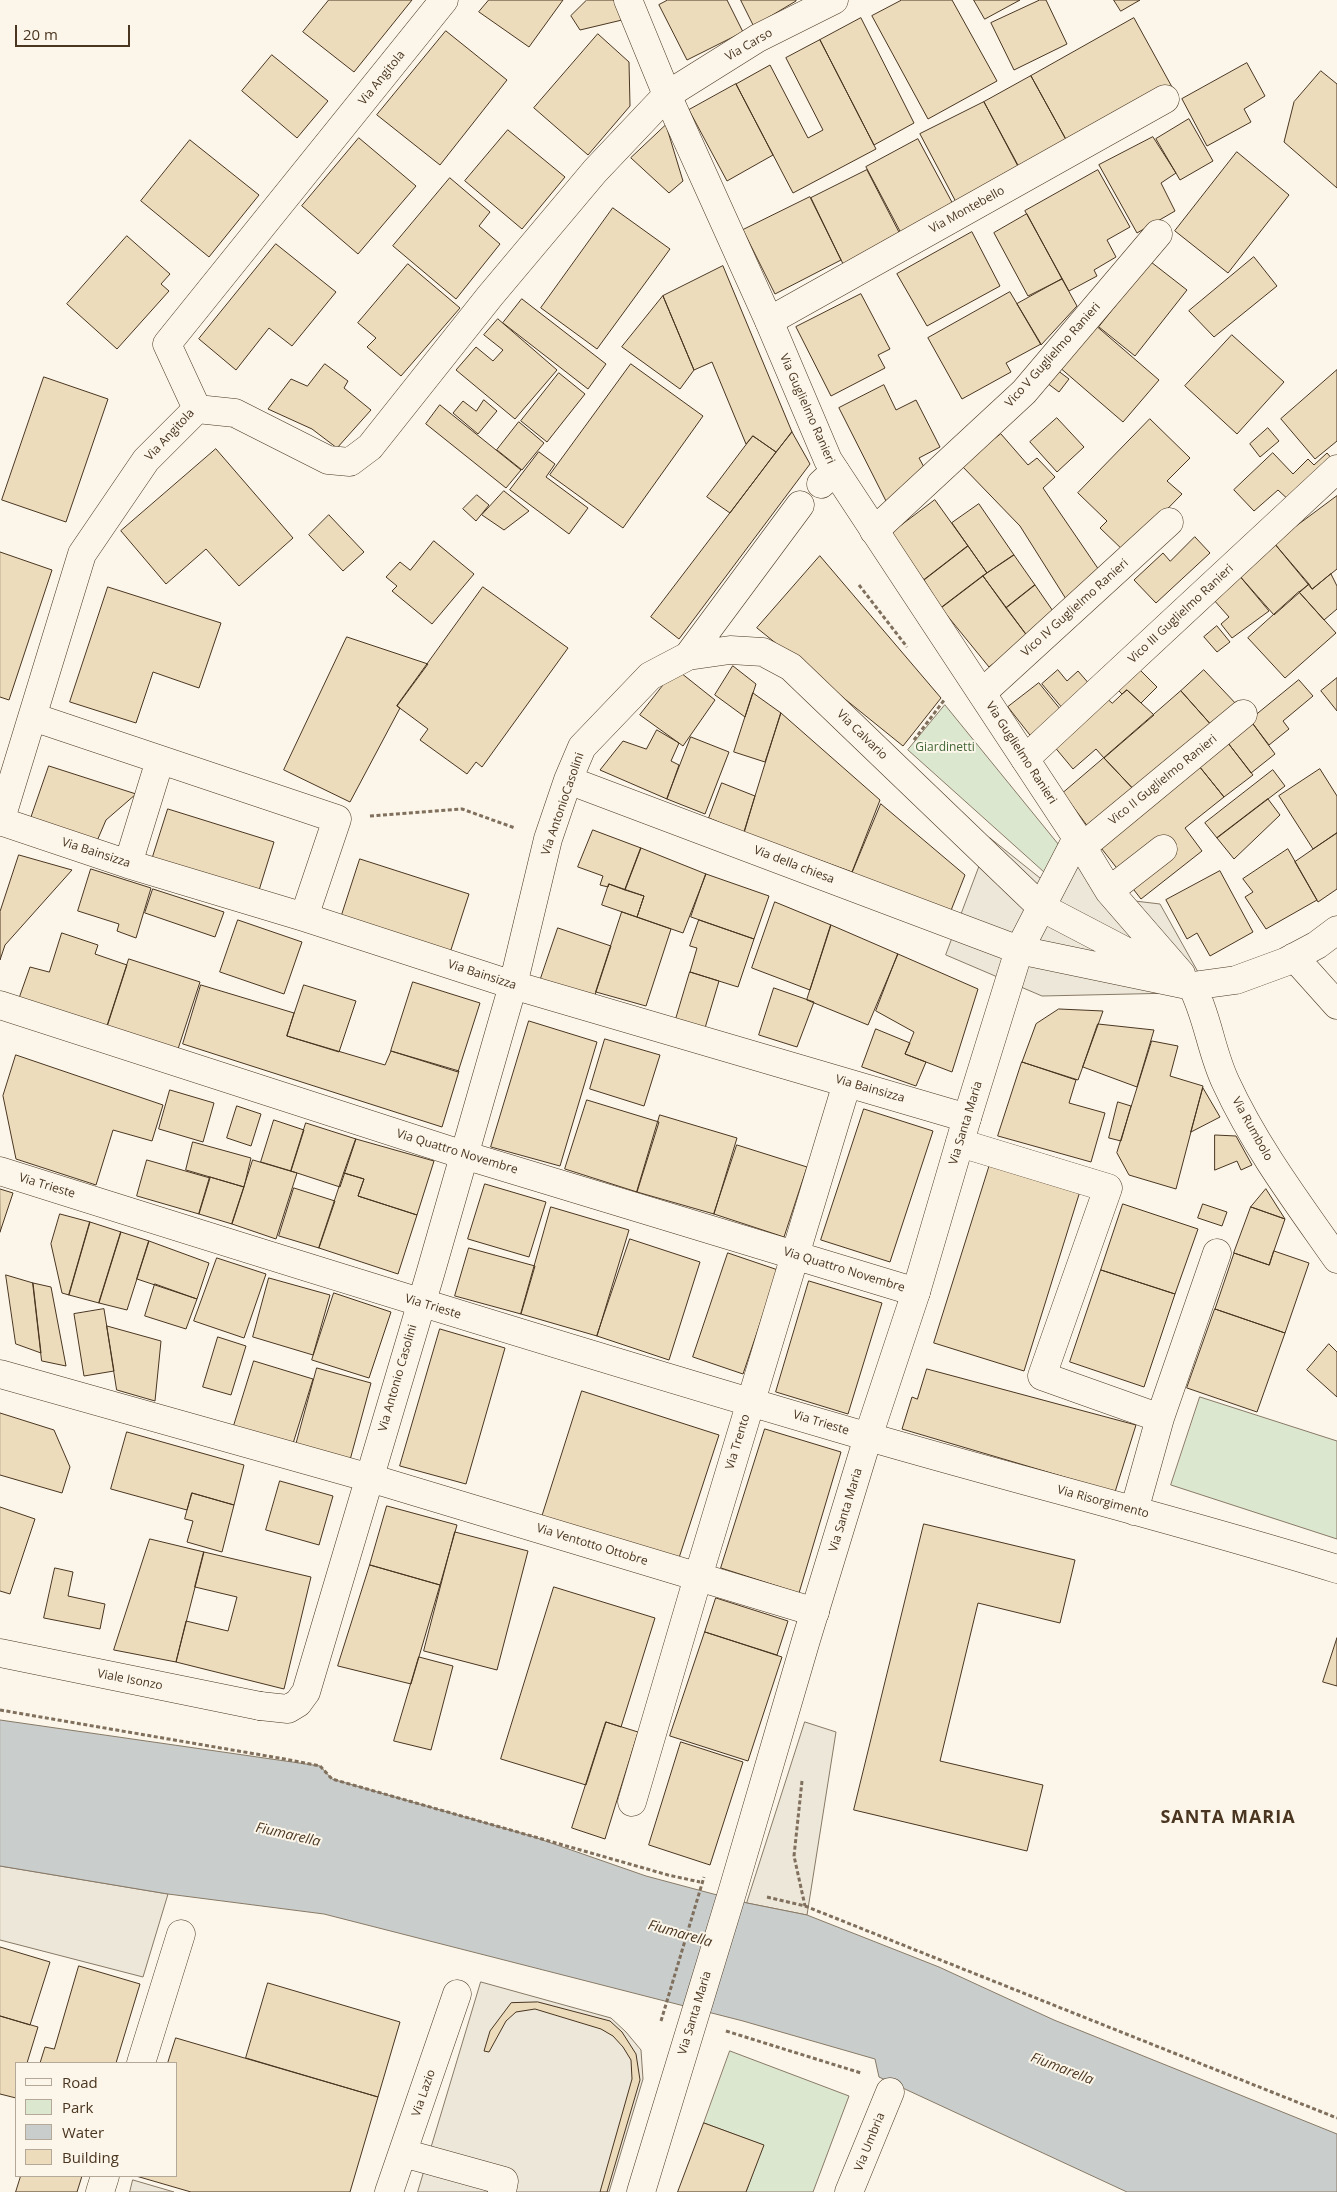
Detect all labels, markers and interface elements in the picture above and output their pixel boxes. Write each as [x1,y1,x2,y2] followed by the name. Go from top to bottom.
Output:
[18,15,132,47] scale bar
[23,24,58,44] text: 20 m
[723,26,775,64] street label: Via Carso
[356,48,408,108] street label: Via Angitola
[927,183,1007,237] street label: Via Montebello
[1002,300,1104,410] street label: Vico V Guglielmo Ranieri
[776,352,838,466] street label: Via Guglielmo Ranieri
[142,406,198,464] street label: Via Angitola
[1019,556,1131,660] street label: Vico IV Guglielmo Ranieri
[1125,562,1237,666] street label: Vico III Guglielmo Ranieri
[983,699,1059,807] street label: Via Guglielmo Ranieri
[834,707,890,763] street label: Via Calvario
[1106,732,1220,828] street label: Vico II Guglielmo Ranieri
[915,741,975,755] park label: Giardinetti
[539,751,587,857] street label: Via AntonioCasolini
[60,835,132,871] street label: Via Bainsizza
[752,843,836,887] street label: Via della chiesa
[446,957,518,993] street label: Via Bainsizza
[834,1072,906,1106] street label: Via Bainsizza
[946,1079,986,1167] street label: Via Santa Maria
[1229,1095,1275,1163] street label: Via Rumbolo
[395,1127,519,1177] street label: Via Quattro Novembre
[17,1171,77,1201] street label: Via Trieste
[782,1245,906,1295] street label: Via Quattro Novembre
[403,1292,463,1322] street label: Via Trieste
[376,1323,420,1433] street label: Via Antonio Casolini
[791,1408,851,1438] street label: Via Trieste
[723,1413,753,1471] street label: Via Trento
[826,1466,866,1554] street label: Via Santa Maria
[1055,1483,1151,1521] street label: Via Risorgimento
[535,1521,649,1569] street label: Via Ventotto Ottobre
[96,1667,164,1693] street label: Viale Isonzo
[1159,1807,1297,1829] district label: SANTA MARIA
[254,1819,322,1851] water label: Fiumarella
[646,1917,714,1951] water label: Fiumarella
[675,1969,715,2057] street label: Via Santa Maria
[1028,2049,1096,2089] water label: Fiumarella
[15,2062,178,2177] legend
[409,2068,439,2118] street label: Via Lazio
[62,2072,98,2092] text: Road
[62,2097,93,2117] text: Park
[852,2111,888,2173] street label: Via Umbria
[62,2122,104,2142] text: Water
[62,2147,119,2167] text: Building

